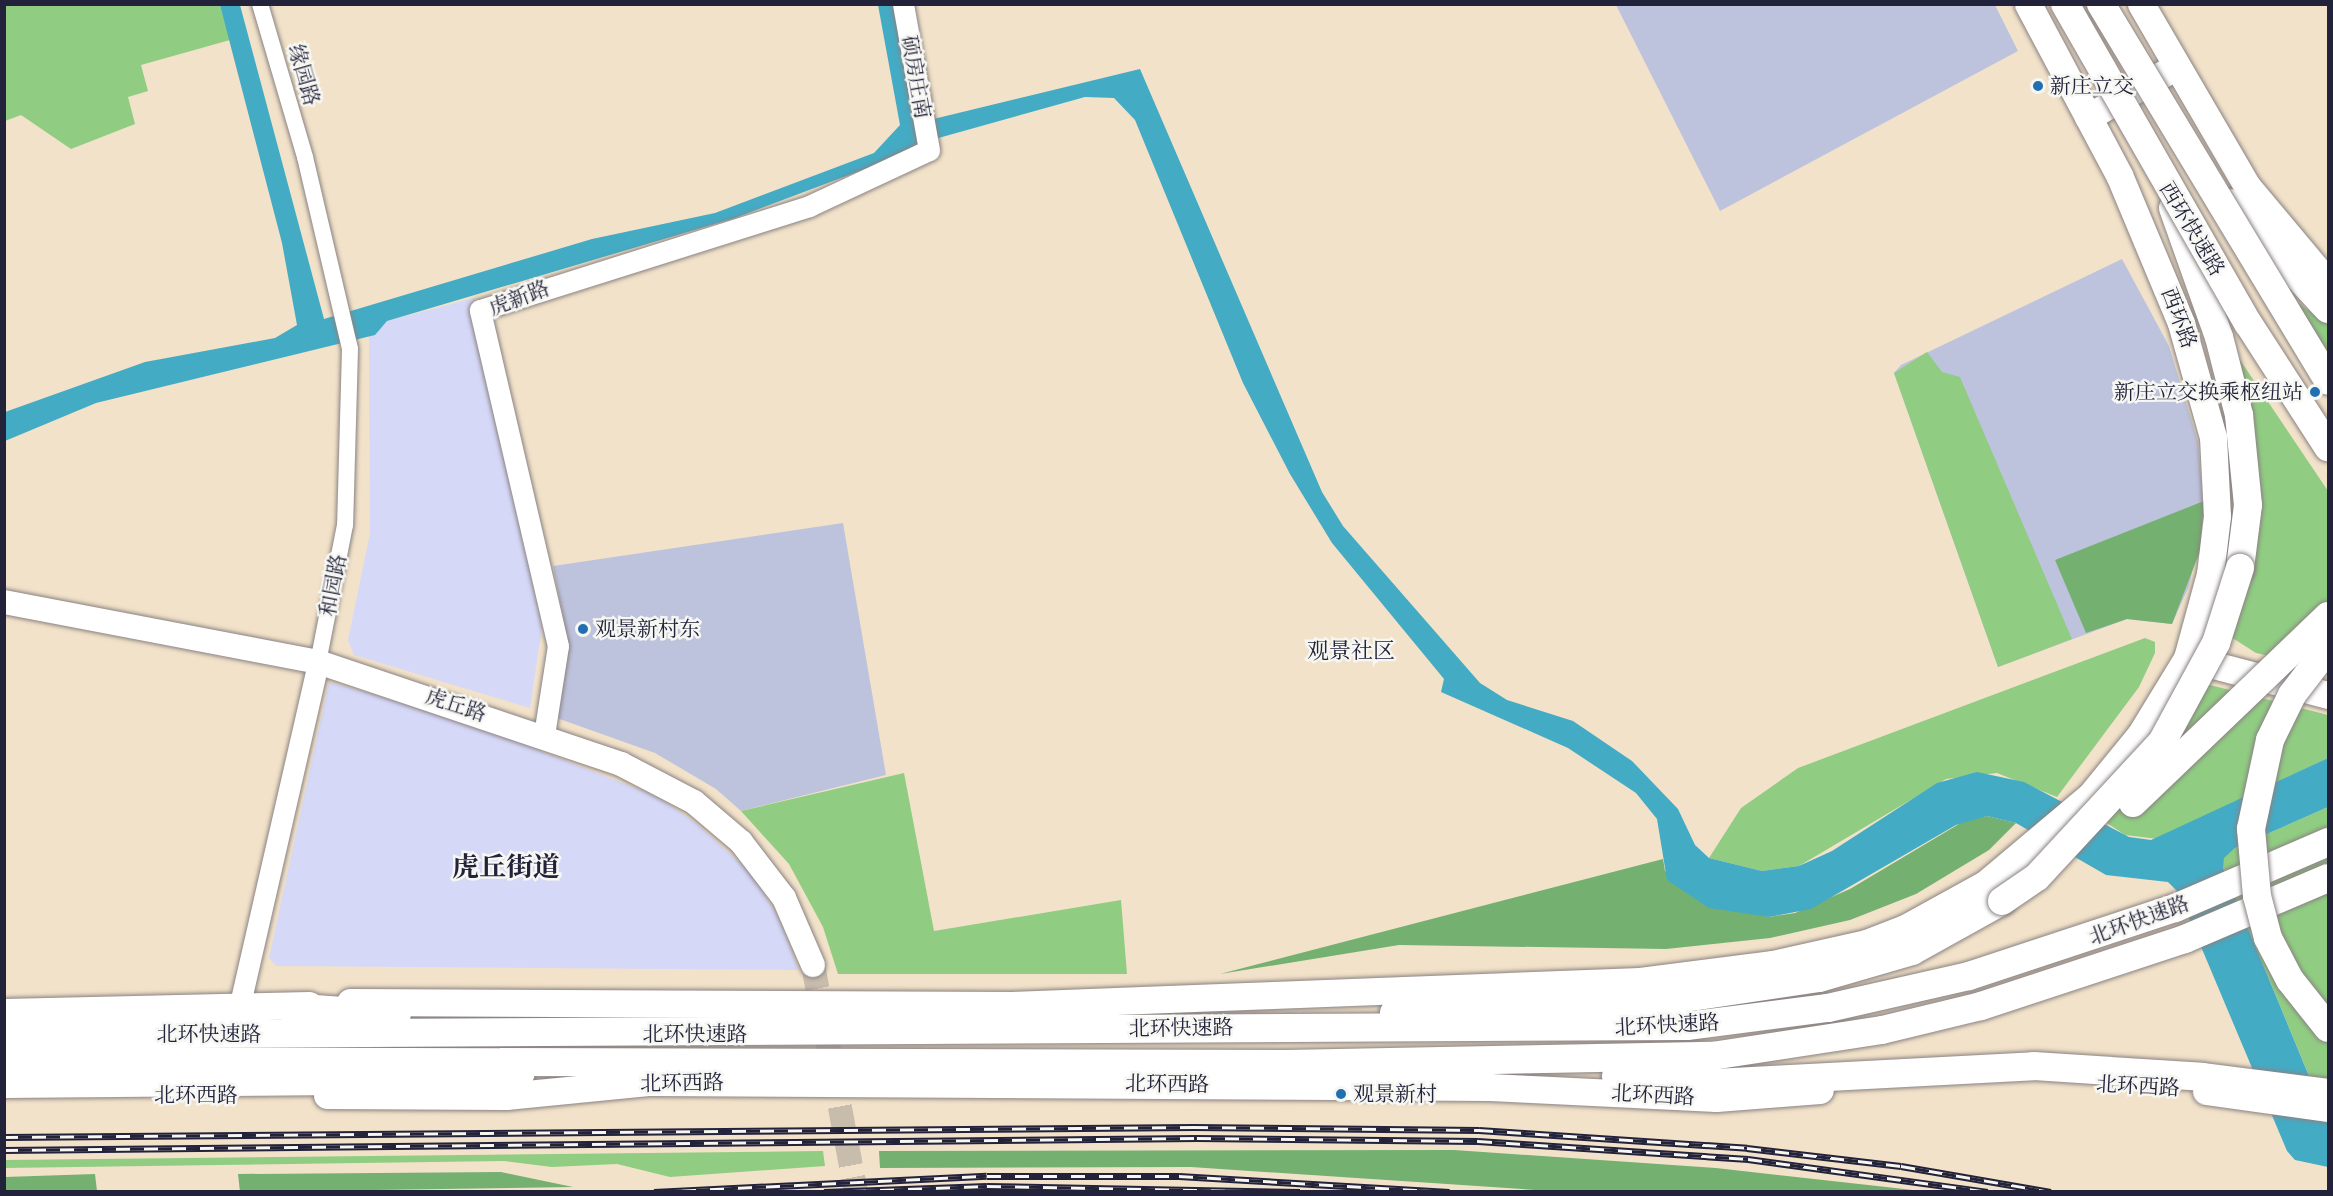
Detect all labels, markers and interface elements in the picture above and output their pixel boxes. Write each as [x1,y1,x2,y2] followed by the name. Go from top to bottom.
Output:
[896,33,936,121] street label: 硕房庄南
[283,41,325,109] street label: 缘园路
[2050,73,2134,99] place label: 新庄立交
[2031,79,2045,93] marker: 新庄立交
[2154,178,2230,280] street label: 西环快速路
[485,275,553,321] street label: 虎新路
[2156,284,2202,352] street label: 西环路
[2114,379,2303,405] place label: 新庄立交换乘枢纽站
[2308,385,2322,399] marker: 新庄立交换乘枢纽站
[315,552,351,618] street label: 和园路
[595,616,700,642] place label: 观景新村东
[576,622,590,636] marker: 观景新村东
[1307,639,1395,665] district label: 观景社区
[422,683,490,727] street label: 虎丘路
[452,852,560,884] district label: 虎丘街道
[2085,890,2193,950] street label: 北环快速路
[1614,1010,1720,1040] street label: 北环快速路
[1128,1014,1234,1042] street label: 北环快速路
[157,1021,261,1047] street label: 北环快速路
[643,1021,747,1047] street label: 北环快速路
[640,1070,724,1096] street label: 北环西路
[1125,1071,1209,1097] street label: 北环西路
[2095,1071,2181,1101] street label: 北环西路
[1610,1080,1696,1110] street label: 北环西路
[1353,1081,1437,1107] place label: 观景新村
[154,1082,238,1108] street label: 北环西路
[1334,1087,1348,1101] marker: 观景新村

